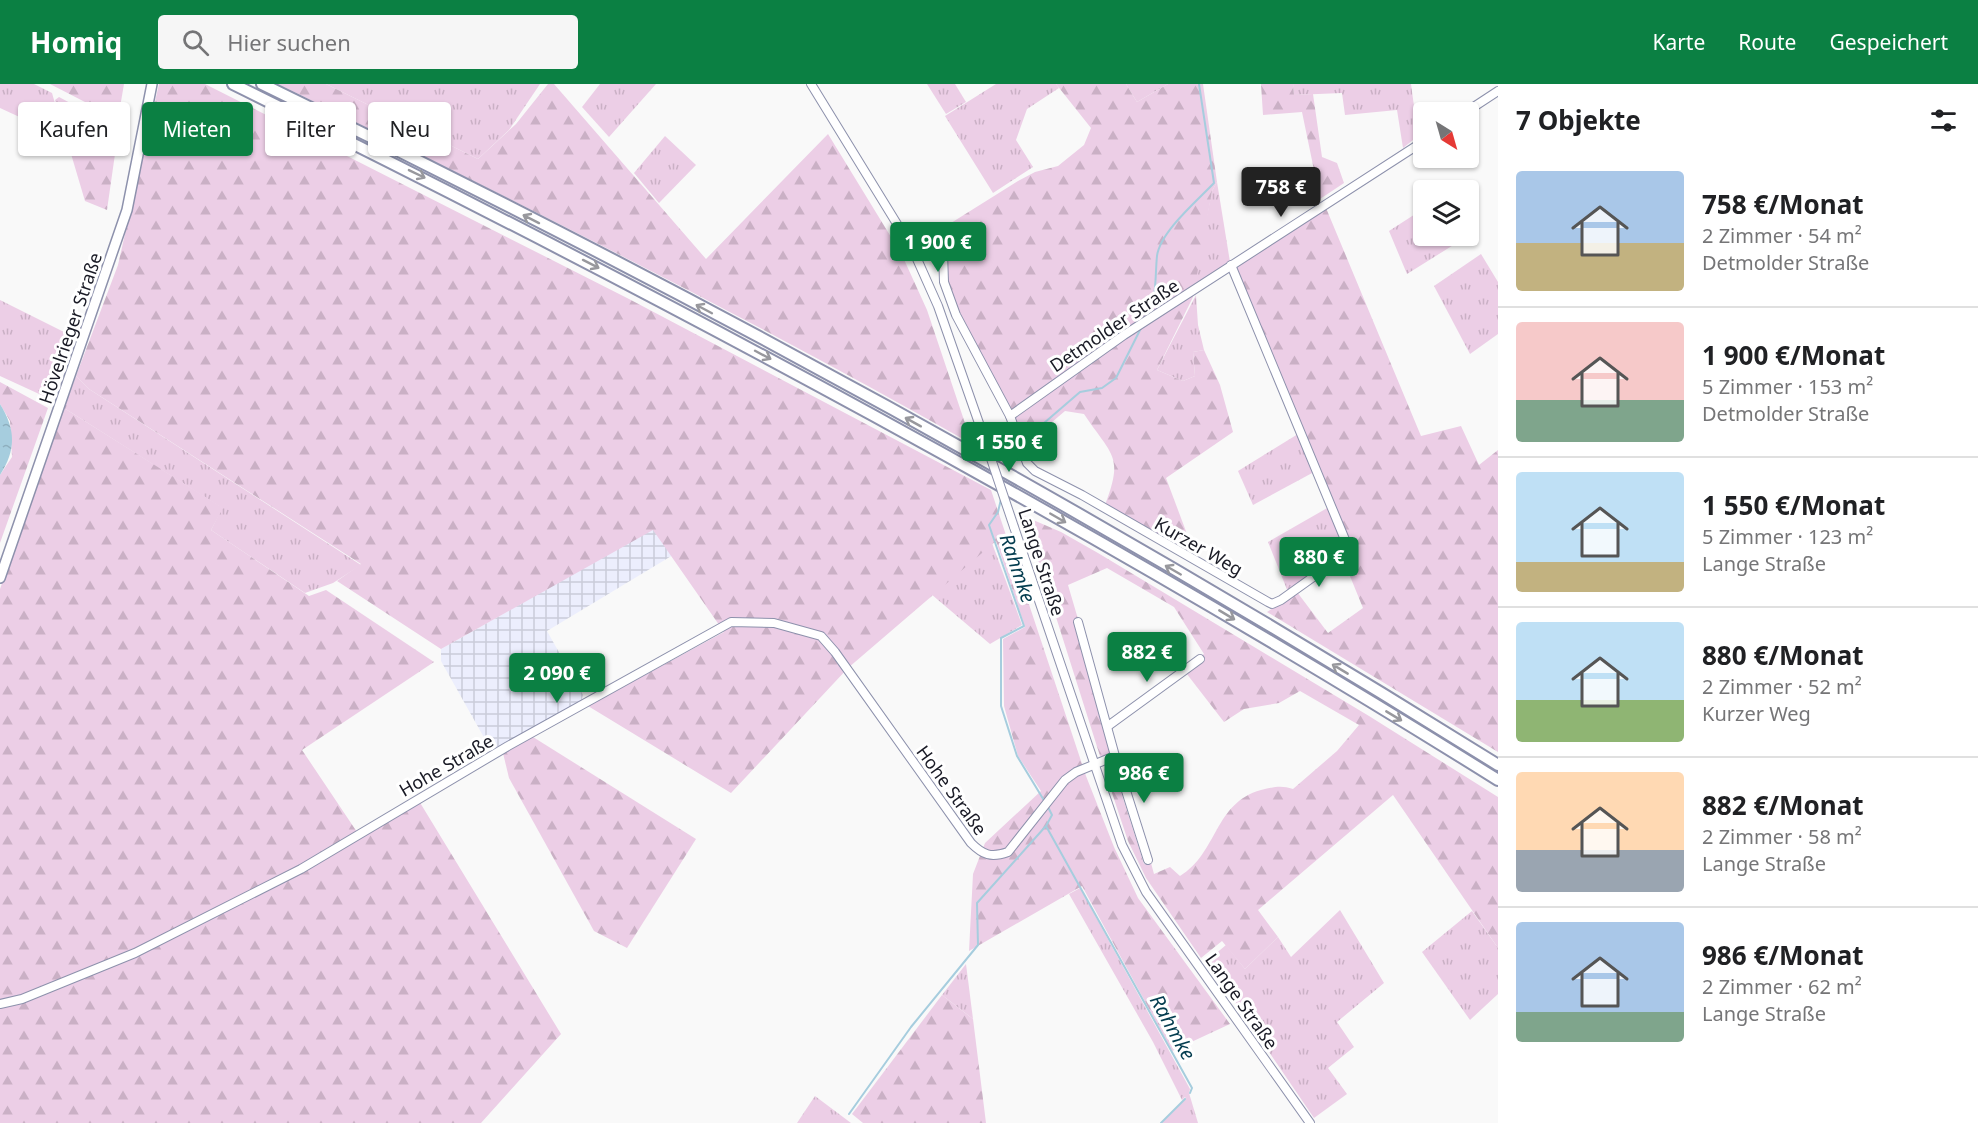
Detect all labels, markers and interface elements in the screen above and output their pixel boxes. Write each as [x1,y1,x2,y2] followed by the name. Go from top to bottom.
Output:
[158,15,578,69] search box
[30,23,122,61] text: Homiq
[179,26,212,59] icon: search
[227,27,351,57] text: Hier suchen
[1652,28,1705,56] text: Karte
[1738,28,1796,56] text: Route
[1829,28,1948,56] text: Gespeichert
[18,102,130,156] chip: Kaufen
[142,102,253,156] chip: Mieten
[265,102,356,156] chip: Filter
[368,102,451,156] chip: Neu
[1413,102,1479,168] north arrow
[1413,102,1479,246] map controls
[1516,102,1641,138] text: 7 Objekte
[1927,104,1960,137] icon: filters
[1239,167,1323,218] pin: 758 €
[408,169,426,181] one-way arrow
[1256,173,1306,200] text: 758 €
[1413,180,1479,246] button: layers
[1702,186,1864,222] text: 758 €/Monat
[1564,195,1636,267] icon: home
[523,213,541,225] one-way arrow
[883,222,993,273] pin: 1 900 €
[1702,222,1862,249] text: 2 Zimmer · 54 m²
[904,228,972,255] text: 1 900 €
[33,249,107,407] street label: Hövelrieger Straße
[1702,249,1869,276] text: Detmolder Straße
[581,258,599,270] one-way arrow
[1045,273,1183,377] street label: Detmolder Straße
[696,303,713,315] one-way arrow
[1702,337,1885,373] text: 1 900 €/Monat
[1564,346,1636,418] icon: home
[754,349,771,361] one-way arrow
[1702,373,1873,400] text: 5 Zimmer · 153 m²
[1702,400,1869,427] text: Detmolder Straße
[905,415,922,427] one-way arrow
[954,422,1064,473] pin: 1 550 €
[975,428,1043,455] text: 1 550 €
[1702,487,1885,523] text: 1 550 €/Monat
[1564,496,1636,568] icon: home
[1013,505,1071,619] street label: Lange Straße
[1151,511,1247,581] street label: Kurzer Weg
[1049,512,1066,524] one-way arrow
[1702,523,1873,550] text: 5 Zimmer · 123 m²
[994,530,1042,606] water label: Rahmke
[1277,537,1361,588] pin: 880 €
[1294,543,1344,570] text: 880 €
[1702,550,1826,577] text: Lange Straße
[1165,564,1182,576] one-way arrow
[1218,610,1235,622] one-way arrow
[1105,632,1189,683] pin: 882 €
[1702,637,1864,673] text: 880 €/Monat
[1122,638,1172,665] text: 882 €
[1564,646,1636,718] icon: home
[502,653,612,704] pin: 2 090 €
[523,659,591,686] text: 2 090 €
[1332,663,1349,675] one-way arrow
[1702,673,1862,700] text: 2 Zimmer · 52 m²
[1702,700,1811,727] text: Kurzer Weg
[1385,710,1402,722] one-way arrow
[394,728,498,802] street label: Hohe Straße
[911,740,993,840] street label: Hohe Straße
[1102,753,1186,804] pin: 986 €
[1119,759,1169,786] text: 986 €
[1702,787,1864,823] text: 882 €/Monat
[1564,796,1636,868] icon: home
[1702,823,1862,850] text: 2 Zimmer · 58 m²
[1702,850,1826,877] text: Lange Straße
[1702,937,1864,973] text: 986 €/Monat
[1564,946,1636,1018] icon: home
[1200,948,1284,1054] street label: Lange Straße
[1702,973,1862,1000] text: 2 Zimmer · 62 m²
[1144,989,1202,1065] water label: Rahmke
[1702,1000,1826,1027] text: Lange Straße

